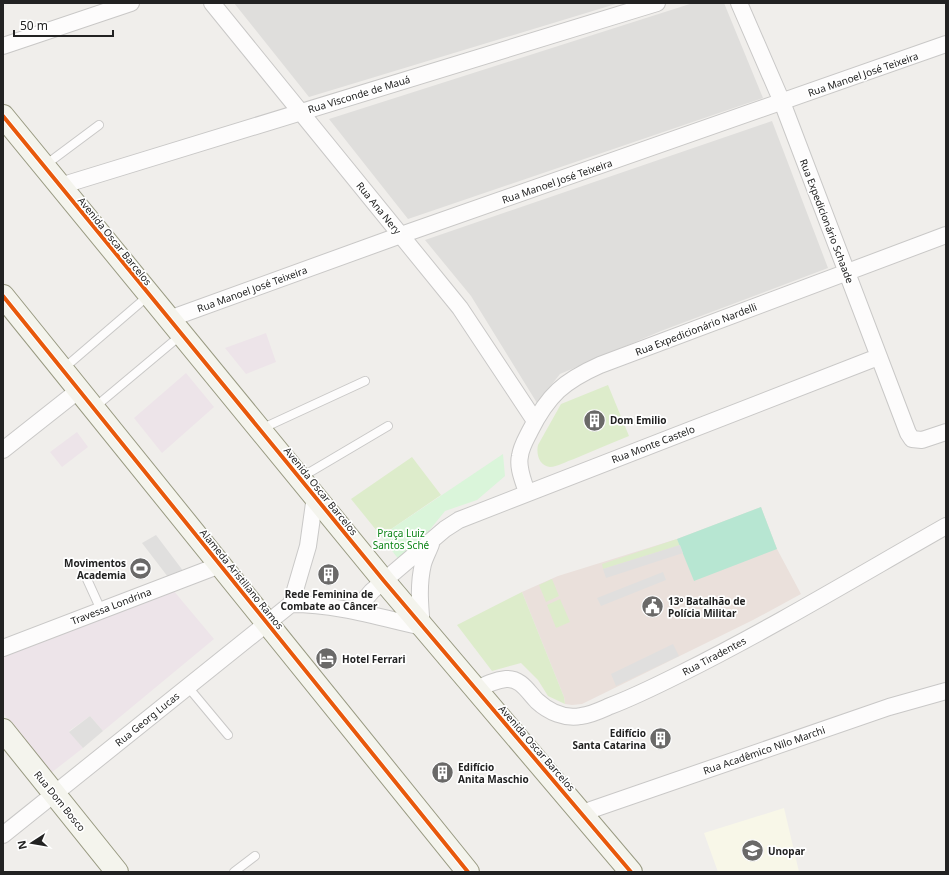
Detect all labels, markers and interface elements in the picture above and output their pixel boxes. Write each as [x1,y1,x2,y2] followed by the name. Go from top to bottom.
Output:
[14,12,113,38] scale bar
[20,17,48,34] text: 50 m
[806,48,920,100] street label: Rua Manoel José Teixeira
[306,72,412,116] street label: Rua Visconde de Mauá
[500,155,614,207] street label: Rua Manoel José Teixeira
[797,157,857,285] street label: Rua Expedicionário Schaade
[353,179,405,238] street label: Rua Ana Nery
[75,194,155,288] street label: Avenida Oscar Barcelos
[195,263,309,315] street label: Rua Manoel José Teixeira
[633,299,759,359] street label: Rua Expedicionário Nardelli
[582,407,608,433] building icon: Dom Emilio
[610,413,666,427] place label: Dom Emilio
[609,422,697,466] street label: Rua Monte Castelo
[281,444,361,538] street label: Avenida Oscar Barcelos
[197,526,287,632] street label: Alameda Aristiliano Ramos
[373,526,430,552] park label: Praça Luiz Santos Sché
[64,556,126,582] place label: Movimentos Academia
[128,556,154,582] sports icon: Movimentos Academia
[316,561,342,587] building icon: Rede Feminina de Combate ao Câncer
[69,584,153,628] street label: Travessa Londrina
[281,587,378,613] place label: Rede Feminina de Combate ao Câncer
[640,594,666,620] public building icon: 13º Batalhão de Polícia Militar
[668,594,746,620] place label: 13º Batalhão de Polícia Militar
[680,633,749,679] street label: Rua Tiradentes
[314,646,340,672] hotel icon: Hotel Ferrari
[342,652,405,666] place label: Hotel Ferrari
[112,689,182,749] street label: Rua Georg Lucas
[496,702,578,794] street label: Avenida Oscar Barcelos
[701,723,827,777] street label: Rua Acadêmico Nilo Marchi
[572,726,646,752] place label: Edifício Santa Catarina
[648,726,674,752] building icon: Edifício Santa Catarina
[430,760,456,786] building icon: Edifício Anita Maschio
[458,760,529,786] place label: Edifício Anita Maschio
[31,768,89,834] street label: Rua Dom Bosco
[12,823,52,863] north arrow
[739,838,765,864] school or university icon: Unopar
[13,839,30,851] text: N
[768,844,806,858] place label: Unopar

